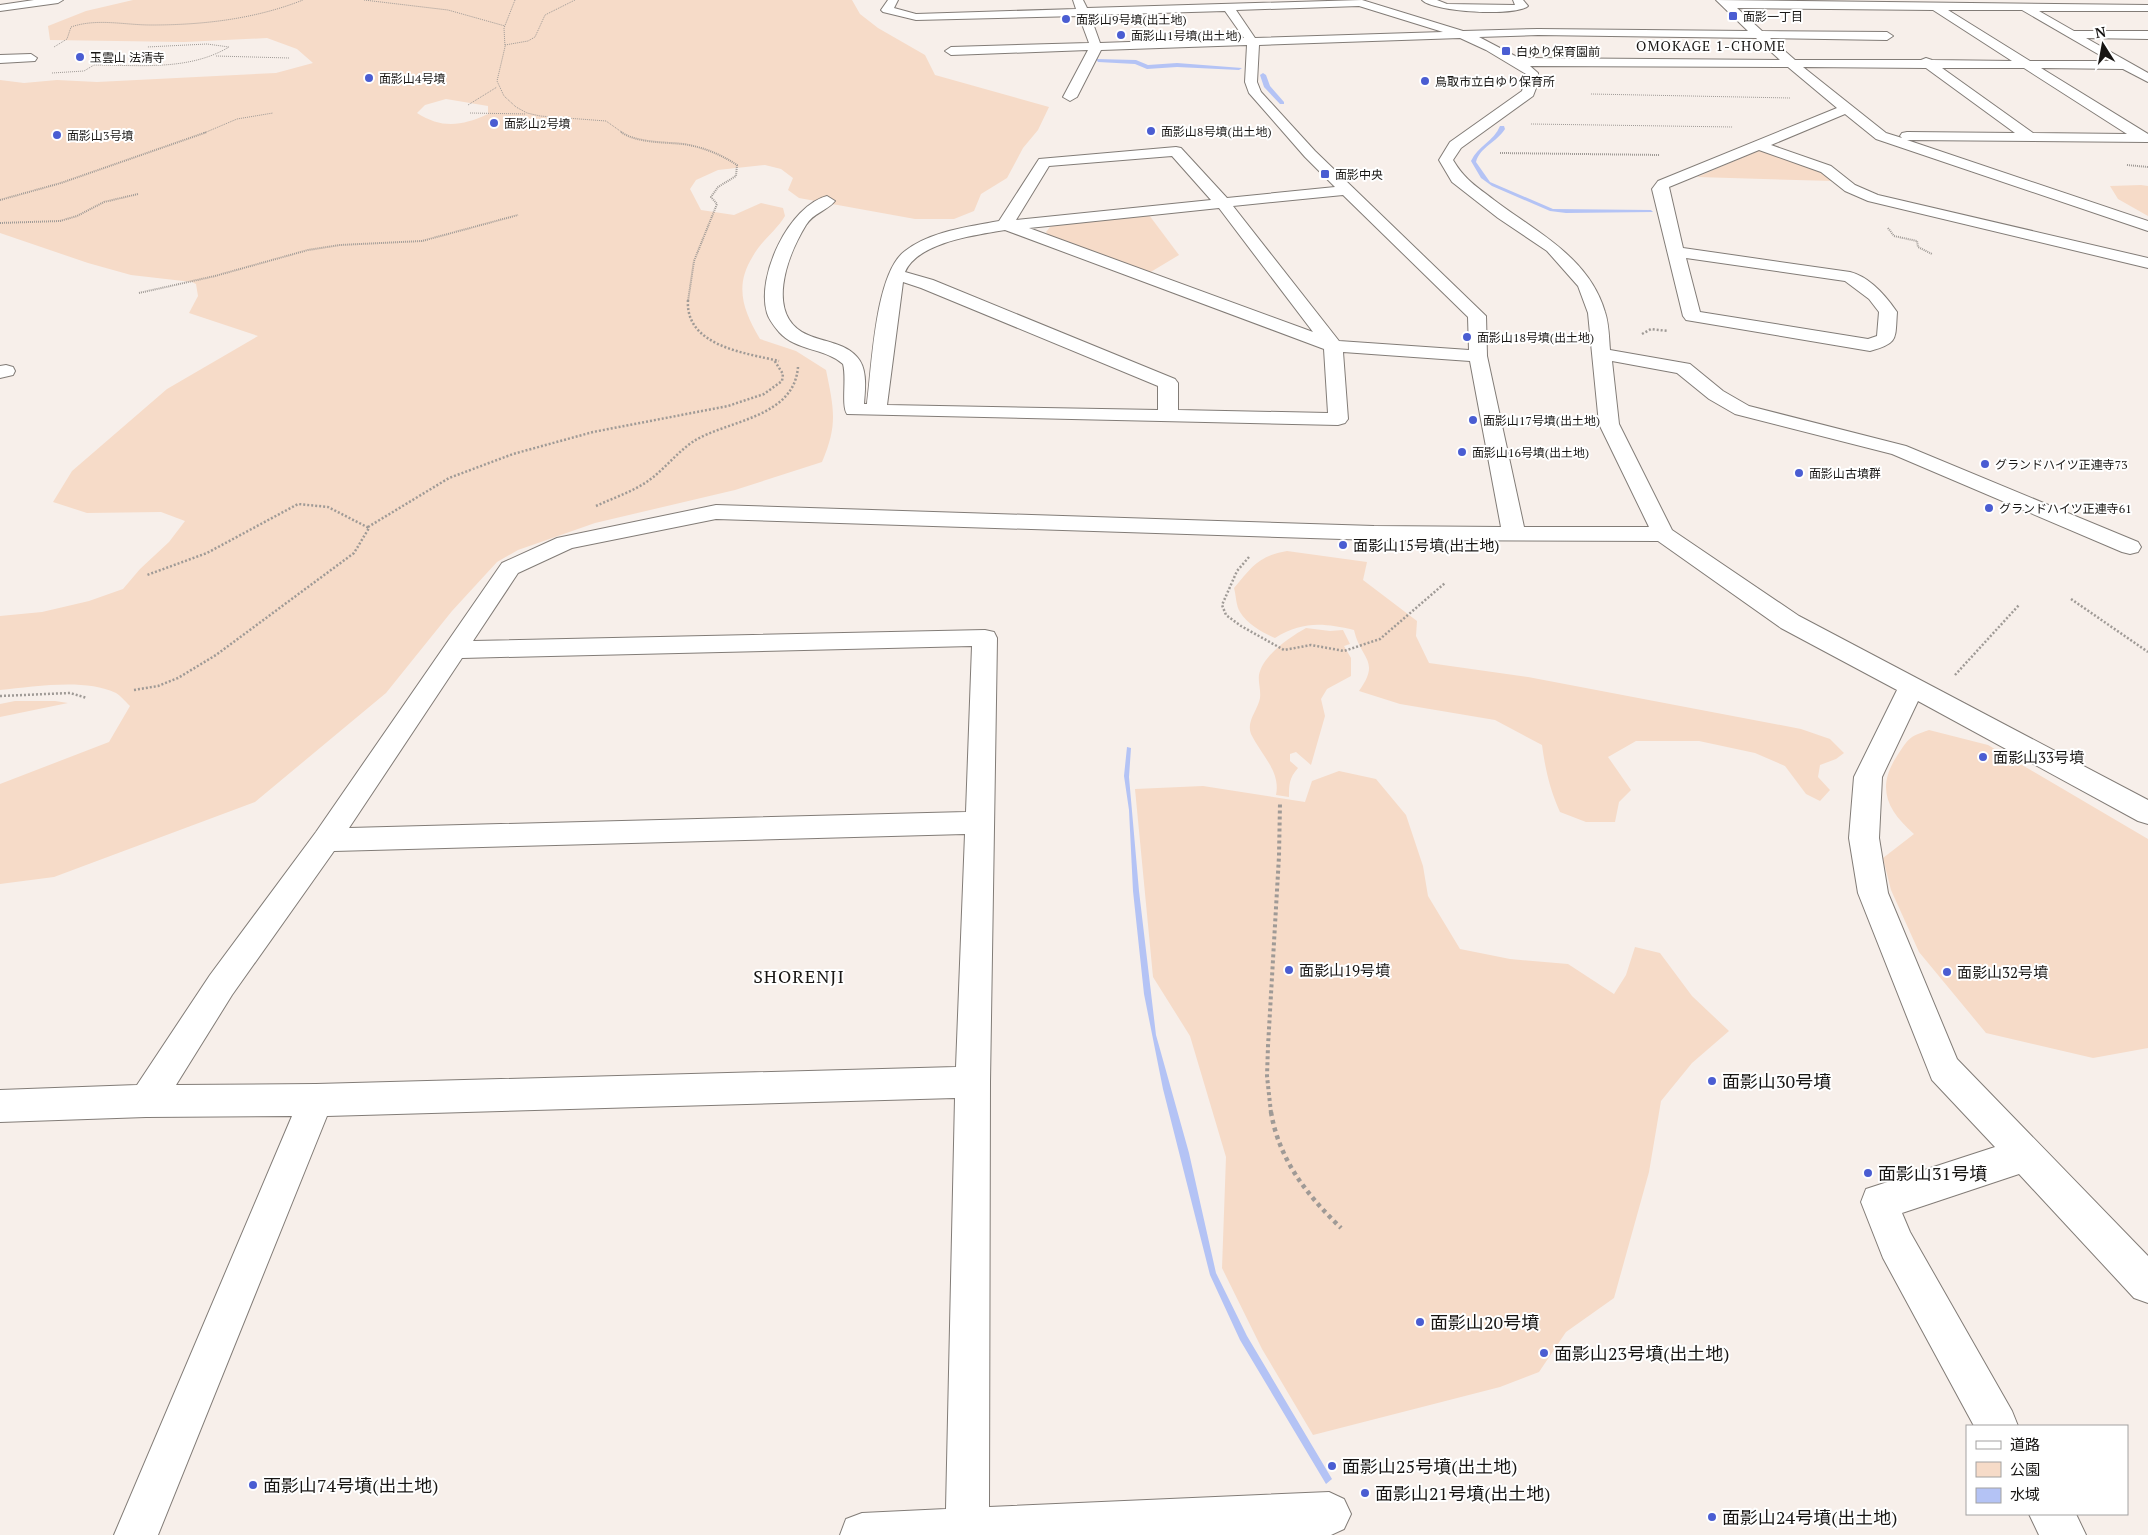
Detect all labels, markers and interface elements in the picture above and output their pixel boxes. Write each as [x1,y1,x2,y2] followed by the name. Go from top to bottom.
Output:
[1743,9,1803,24] place label: 面影一丁目
[1727,10,1739,22] marker: 面影一丁目
[1076,12,1187,27] place label: 面影山9号墳(出土地)
[1060,13,1072,25] marker: 面影山9号墳(出土地)
[2078,20,2128,70] north arrow
[2093,21,2108,42] text: N
[1131,28,1242,43] place label: 面影山1号墳(出土地)
[1115,29,1127,41] marker: 面影山1号墳(出土地)
[1636,36,1786,55] district label: OMOKAGE 1-CHOME
[1516,44,1600,59] place label: 白ゆり保育園前
[1500,45,1512,57] marker: 白ゆり保育園前
[90,50,165,65] place label: 玉雲山 法清寺
[74,51,86,63] marker: 玉雲山 法清寺
[379,71,445,86] place label: 面影山4号墳
[363,72,375,84] marker: 面影山4号墳
[1435,74,1555,89] place label: 鳥取市立白ゆり保育所
[1419,75,1431,87] marker: 鳥取市立白ゆり保育所
[504,116,570,131] place label: 面影山2号墳
[488,117,500,129] marker: 面影山2号墳
[1161,124,1272,139] place label: 面影山8号墳(出土地)
[1145,125,1157,137] marker: 面影山8号墳(出土地)
[67,128,133,143] place label: 面影山3号墳
[51,129,63,141] marker: 面影山3号墳
[1335,167,1383,182] place label: 面影中央
[1319,168,1331,180] marker: 面影中央
[1477,330,1594,345] place label: 面影山18号墳(出土地)
[1461,331,1473,343] marker: 面影山18号墳(出土地)
[1483,413,1600,428] place label: 面影山17号墳(出土地)
[1467,414,1479,426] marker: 面影山17号墳(出土地)
[1472,445,1589,460] place label: 面影山16号墳(出土地)
[1456,446,1468,458] marker: 面影山16号墳(出土地)
[1995,457,2128,472] place label: グランドハイツ正連寺73
[1979,458,1991,470] marker: グランドハイツ正連寺73
[1809,466,1881,481] place label: 面影山古墳群
[1793,467,1805,479] marker: 面影山古墳群
[1999,501,2132,516] place label: グランドハイツ正連寺61
[1983,502,1995,514] marker: グランドハイツ正連寺61
[1353,535,1499,555] place label: 面影山15号墳(出土地)
[1337,539,1349,551] marker: 面影山15号墳(出土地)
[1993,747,2084,767] place label: 面影山33号墳
[1977,751,1989,763] marker: 面影山33号墳
[1299,960,1390,980] place label: 面影山19号墳
[1957,962,2048,982] place label: 面影山32号墳
[753,964,845,988] district label: SHORENJI
[1283,964,1295,976] marker: 面影山19号墳
[1941,966,1953,978] marker: 面影山32号墳
[1722,1069,1831,1093] place label: 面影山30号墳
[1706,1075,1718,1087] marker: 面影山30号墳
[1878,1161,1987,1185] place label: 面影山31号墳
[1862,1167,1874,1179] marker: 面影山31号墳
[1430,1310,1539,1334] place label: 面影山20号墳
[1414,1316,1426,1328] marker: 面影山20号墳
[1554,1341,1730,1365] place label: 面影山23号墳(出土地)
[1538,1347,1550,1359] marker: 面影山23号墳(出土地)
[1966,1425,2128,1515] legend
[2010,1434,2040,1454] text: 道路
[1342,1454,1518,1478] place label: 面影山25号墳(出土地)
[2010,1459,2040,1479] text: 公園
[1326,1460,1338,1472] marker: 面影山25号墳(出土地)
[263,1473,439,1497] place label: 面影山74号墳(出土地)
[247,1479,259,1491] marker: 面影山74号墳(出土地)
[1375,1481,1551,1505] place label: 面影山21号墳(出土地)
[2010,1484,2040,1504] text: 水域
[1359,1487,1371,1499] marker: 面影山21号墳(出土地)
[1722,1505,1898,1529] place label: 面影山24号墳(出土地)
[1706,1511,1718,1523] marker: 面影山24号墳(出土地)

